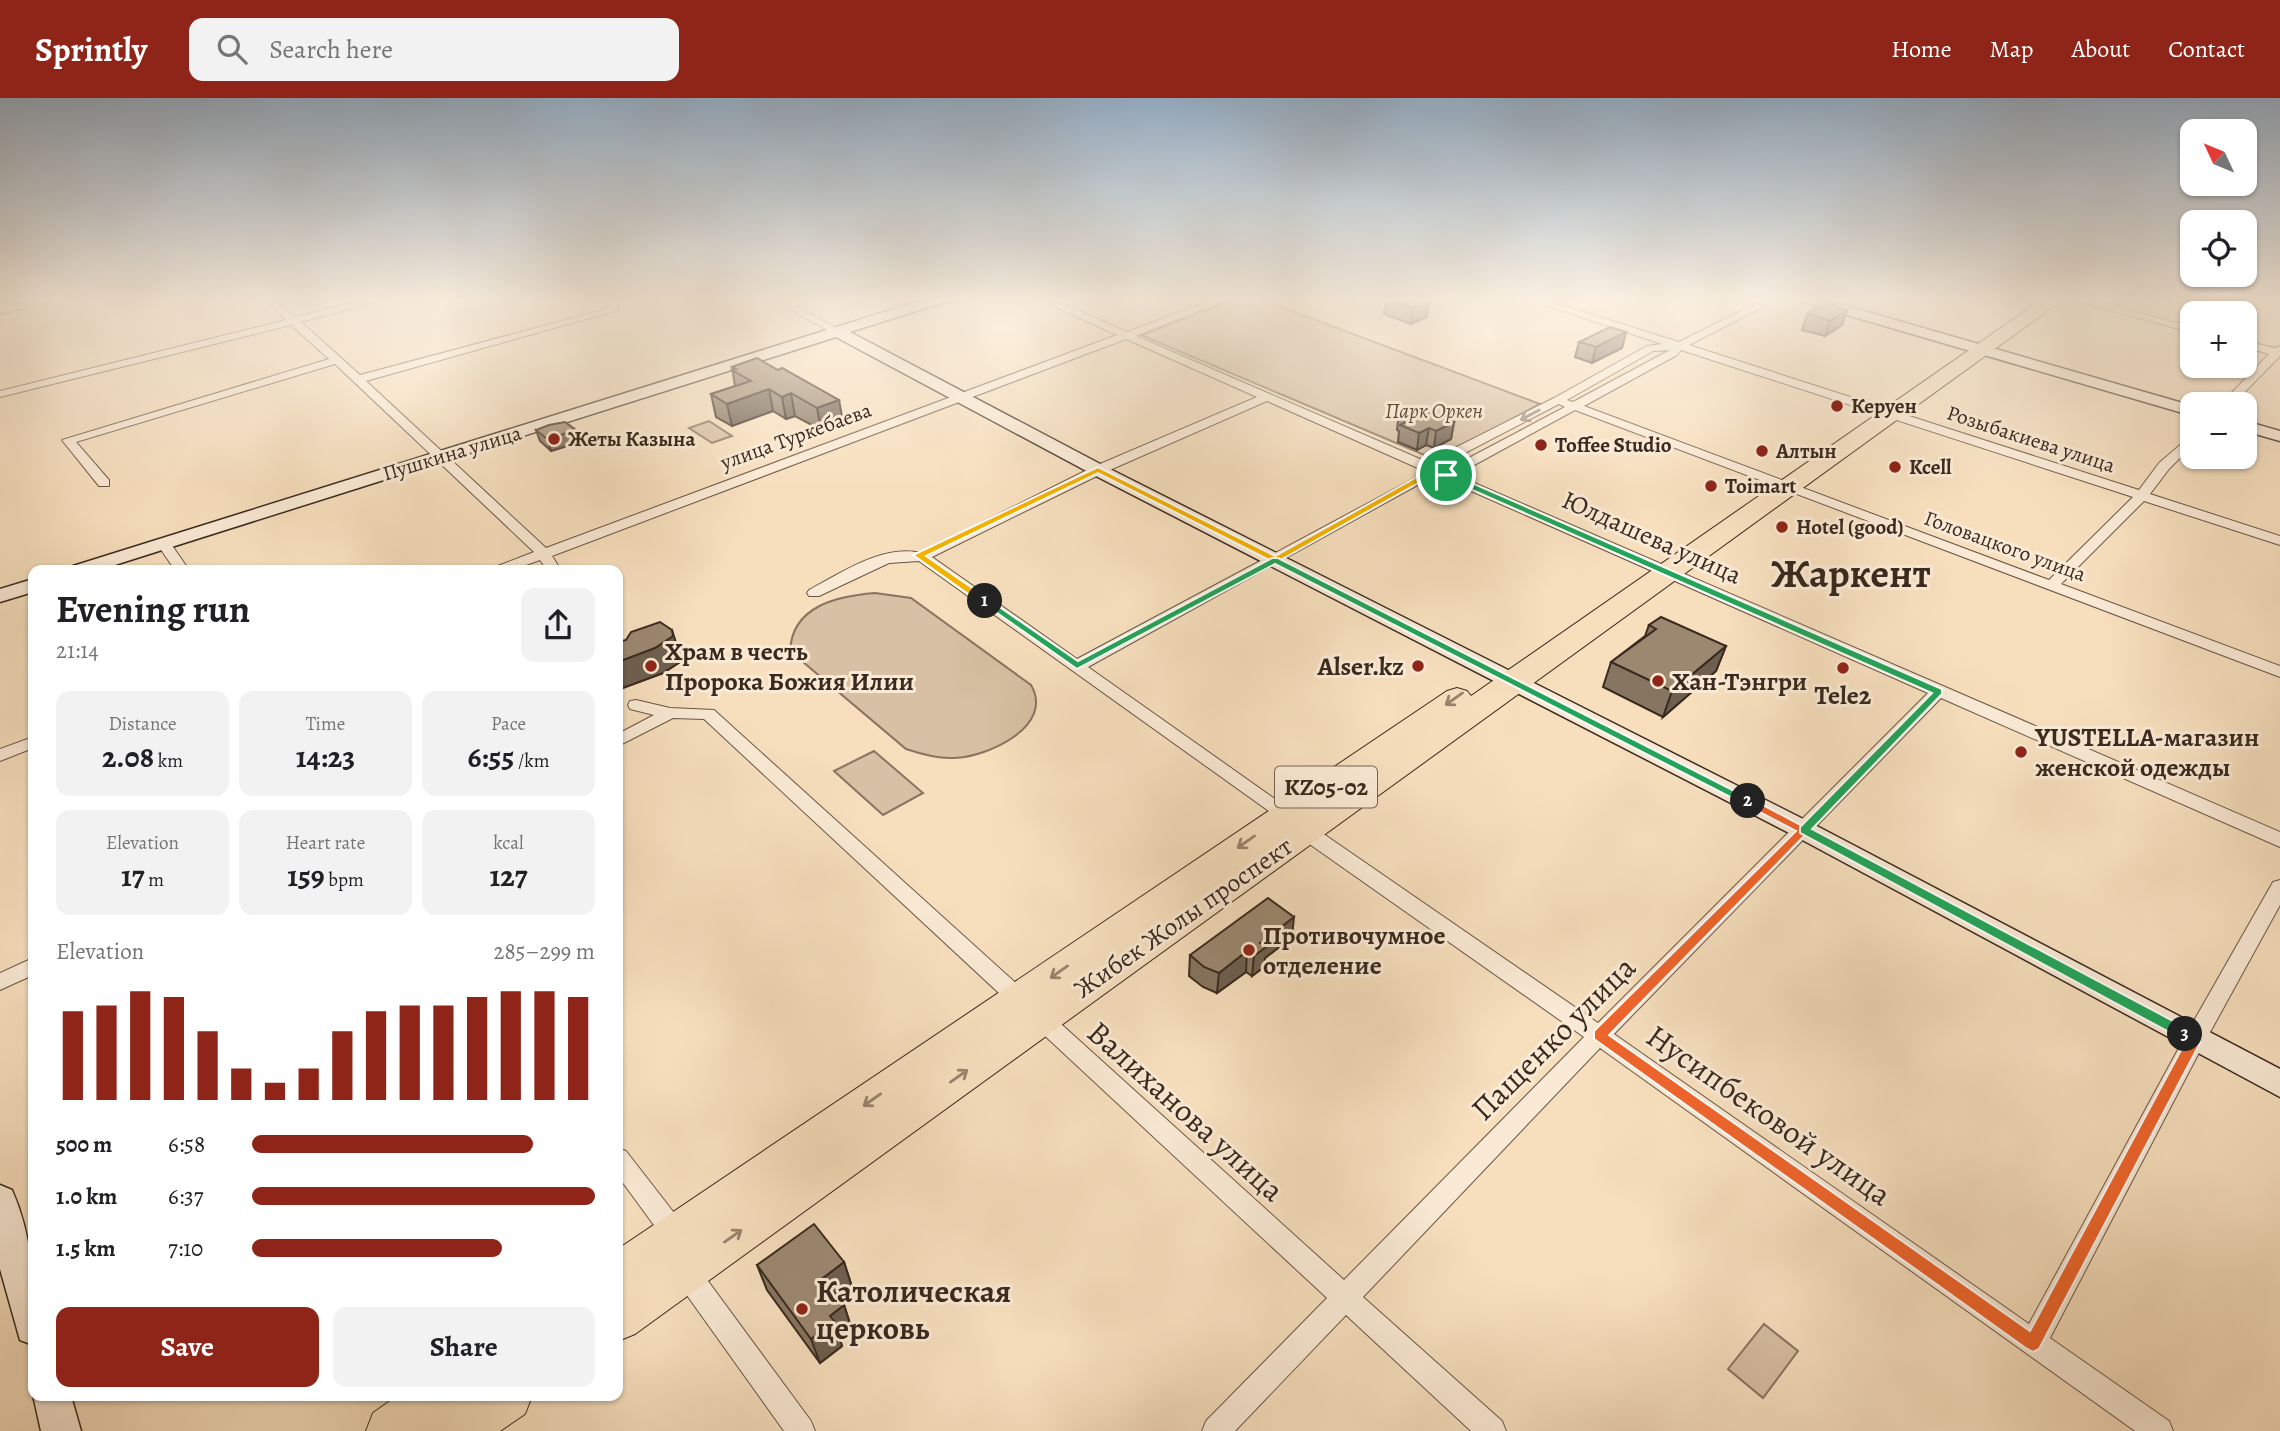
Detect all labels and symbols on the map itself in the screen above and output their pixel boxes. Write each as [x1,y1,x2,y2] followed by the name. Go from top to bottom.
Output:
[2180,119,2258,196] north arrow
[1851,392,1917,420] place label: Керуен
[716,396,876,477] street label: улица Туркебаева
[1385,397,1483,425] park label: Парк Оркен
[1829,398,1845,414] marker: Керуен
[1943,399,2119,479] street label: Розыбакиева улица
[1520,409,1541,422] one-way arrow
[379,418,525,487] street label: Пушкина улица
[568,425,695,453] place label: Жеты Казына
[546,431,562,447] marker: Жеты Казына
[1555,431,1672,459] place label: Toffee Studio
[1533,437,1549,453] marker: Toffee Studio
[1775,437,1837,465] place label: Алтын
[1754,443,1770,459] marker: Алтын
[1416,445,1476,505] pin
[1909,453,1952,481] place label: Kcell
[1887,459,1903,475] marker: Kcell
[1725,472,1796,500] place label: Toimart
[1703,478,1719,494] marker: Toimart
[1557,482,1747,593] street label: Юлдашева улица
[1920,504,2090,588] street label: Головацкого улица
[1796,513,1904,541] place label: Hotel (good)
[1774,519,1790,535] marker: Hotel (good)
[1771,546,1931,601] district label: Жаркент
[968,584,1002,618] pin: 1
[665,634,914,699] place label: Храм в честь Пророка Божия Илии
[1317,649,1404,684] place label: Alser.kz
[643,658,659,674] marker: Храм в честь Пророка Божия Илии
[1410,658,1426,674] marker: Alser.kz
[1835,660,1851,676] marker: Tele2
[1672,664,1807,699] place label: Хан-Тэнгри
[1650,673,1666,689] marker: Хан-Тэнгри
[1815,678,1872,713] place label: Tele2
[1445,692,1464,707] one-way arrow
[2034,720,2259,785] place label: YUSTELLA-магазин женской одежды
[2013,744,2029,760] marker: YUSTELLA-магазин женской одежды
[1275,766,1377,808] road number: KZ05-02
[1730,784,1766,818] pin: 2
[1067,828,1300,1006] street label: Жибек Жолы проспект
[1237,836,1257,850] one-way arrow
[1263,918,1446,983] place label: Противочумное отделение
[1241,942,1257,958] marker: Противочумное отделение
[1461,946,1645,1130] street label: Пащенко улица
[1050,964,1069,979] one-way arrow
[1078,1011,1294,1212] street label: Валиханова улица
[1638,1014,1900,1216] street label: Нусипбековой улица
[2168,1016,2202,1052] pin: 3
[949,1069,968,1083] one-way arrow
[863,1093,882,1108] one-way arrow
[723,1229,742,1243] one-way arrow
[816,1269,1011,1350] place label: Католическая церковь
[794,1301,810,1317] marker: Католическая церковь

